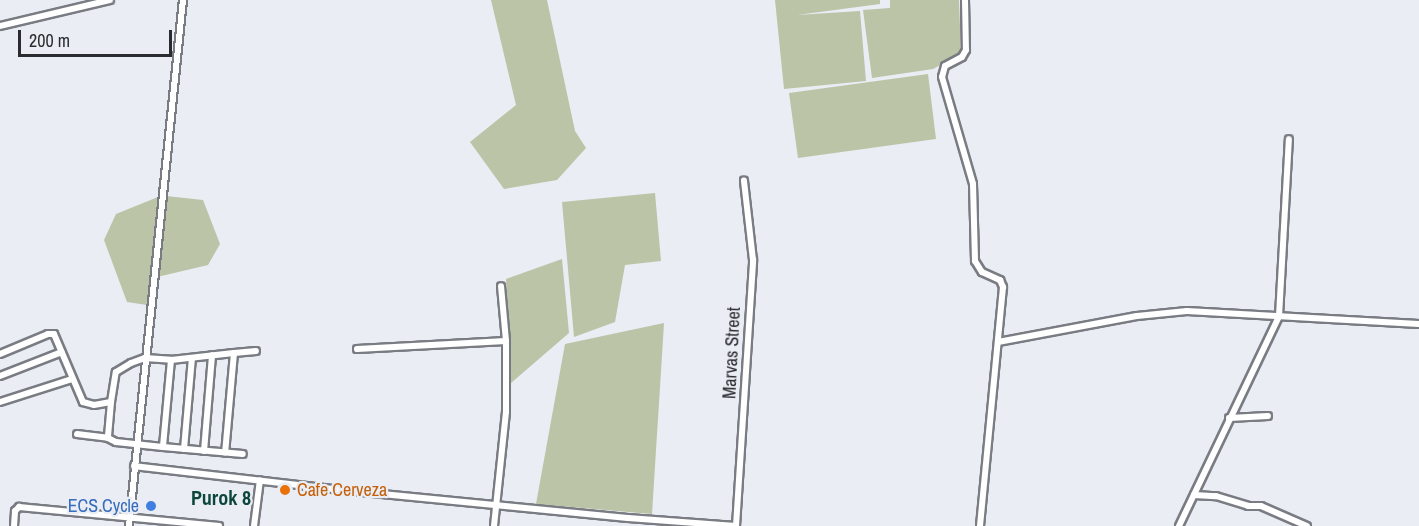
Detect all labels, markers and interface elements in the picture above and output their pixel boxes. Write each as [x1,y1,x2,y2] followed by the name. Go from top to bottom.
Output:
[21,18,176,56] scale bar
[29,28,70,53] text: 200 m
[719,307,745,399] street label: Marvas Street
[297,479,387,501] place label: Cafe Cerveza
[278,483,292,497] marker: Cafe Cerveza
[191,485,251,509] district label: Purok 8
[68,495,139,517] place label: ECS Cycle
[144,499,158,513] marker: ECS Cycle

